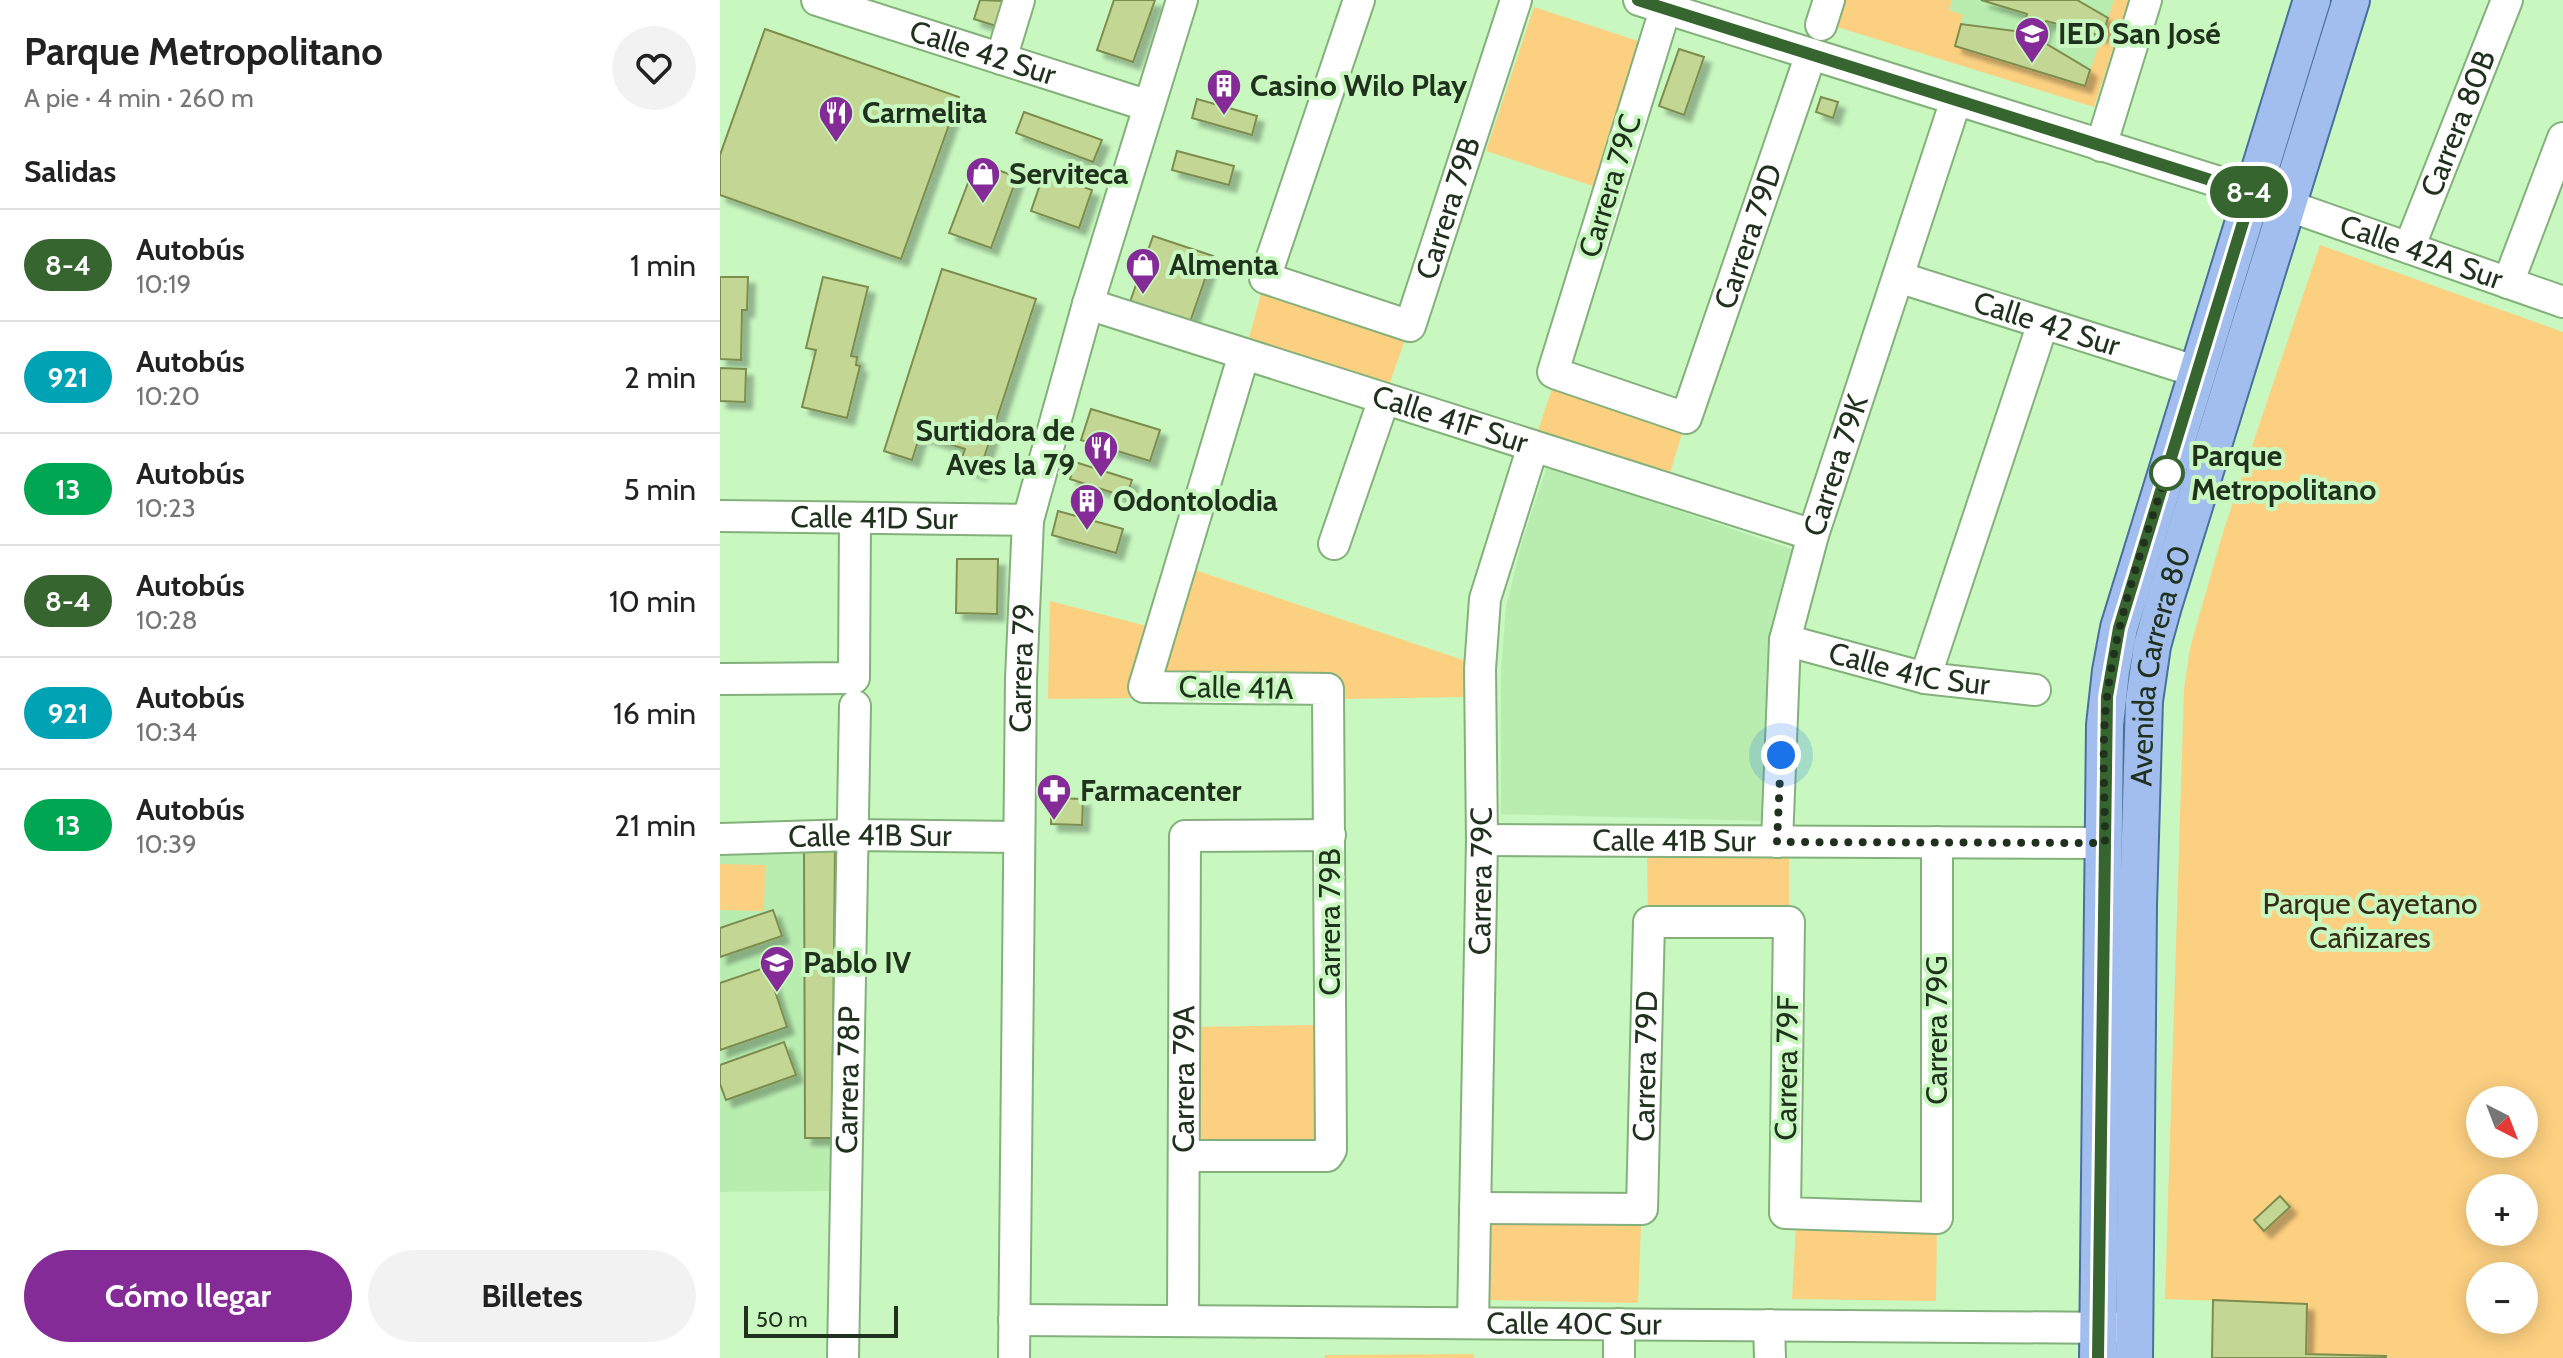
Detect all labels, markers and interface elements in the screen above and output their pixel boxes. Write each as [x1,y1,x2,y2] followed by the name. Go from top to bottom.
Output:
[905,12,1061,93] street label: Calle 42 Sur
[2013,15,2051,65] school or university icon: IED San José
[2058,15,2221,52] place label: IED San José
[612,26,696,110] button: heart
[24,28,383,75] text: Parque Metropolitano
[2412,45,2503,202] street label: Carrera 80B
[1205,67,1243,117] building icon: Casino Wilo Play
[1250,67,1468,104] place label: Casino Wilo Play
[24,82,254,114] text: A pie · 4 min · 260 m
[817,94,855,144] restaurant icon: Carmelita
[862,94,987,131] place label: Carmelita
[1570,110,1649,262] street label: Carrera 79C
[1407,132,1488,284] street label: Carrera 79B
[24,153,116,190] text: Salidas
[964,155,1002,205] shop icon: Serviteca
[1009,155,1128,192] place label: Serviteca
[1706,159,1790,314] street label: Carrera 79D
[2203,166,2295,218] line badge: 8-4
[2226,175,2272,209] text: 8-4
[2335,206,2508,298] street label: Calle 42A Sur
[136,231,245,268] text: Autobús
[1124,246,1162,296] shop icon: Almenta
[1169,246,1279,283] place label: Almenta
[630,247,696,284] text: 1 min
[45,248,91,282] text: 8-4
[136,268,191,300] text: 10:19
[1969,283,2125,364] street label: Calle 42 Sur
[136,343,245,380] text: Autobús
[624,359,696,396] text: 2 min
[48,360,88,394] text: 921
[1368,377,1533,461] street label: Calle 41F Sur
[136,380,200,412] text: 10:20
[1795,390,1876,541] street label: Carrera 79K
[916,412,1075,483] place label: Surtidora de Aves la 79
[1082,429,1120,479] restaurant icon: Surtidora de Aves la 79
[2191,437,2376,508] place label: Parque Metropolitano
[136,455,245,492] text: Autobús
[2150,456,2184,490] marker: Parque Metropolitano
[624,471,696,508] text: 5 min
[55,472,81,506] text: 13
[1068,482,1106,532] building icon: Odontolodia
[1113,482,1278,519] place label: Odontolodia
[136,492,196,524] text: 10:23
[790,498,958,537] street label: Calle 41D Sur
[2122,541,2199,787] street label: Avenida Carrera 80
[136,567,245,604] text: Autobús
[609,583,696,620] text: 10 min
[45,584,91,618] text: 8-4
[1001,603,1042,733] street label: Carrera 79
[136,604,197,636] text: 10:28
[1825,634,1992,703] street label: Calle 41C Sur
[1178,668,1294,707] street label: Calle 41A
[136,679,245,716] text: Autobús
[613,695,696,732] text: 16 min
[48,696,88,730] text: 921
[136,716,197,748] text: 10:34
[1761,735,1801,775] your location
[1035,772,1073,822] pharmacy icon: Farmacenter
[1080,772,1242,809] place label: Farmacenter
[136,791,245,828] text: Autobús
[614,807,696,844] text: 21 min
[1461,807,1500,955] street label: Carrera 79C
[55,808,81,842] text: 13
[788,816,952,855] street label: Calle 41B Sur
[1592,822,1756,859] street label: Calle 41B Sur
[136,828,197,860] text: 10:39
[1311,848,1348,996] street label: Carrera 79B
[2262,885,2478,956] park label: Parque Cayetano Cañizares
[758,944,796,994] school or university icon: Pablo IV
[803,944,912,981] place label: Pablo IV
[1918,955,1955,1105] street label: Carrera 79G
[1625,990,1665,1142] street label: Carrera 79D
[1767,995,1806,1141] street label: Carrera 79F
[1165,1005,1202,1153] street label: Carrera 79A
[828,1006,867,1154] street label: Carrera 78P
[2466,1086,2538,1158] north arrow
[2466,1086,2538,1334] map controls
[2466,1174,2538,1246] button: +
[24,1250,352,1342] button: Cómo llegar
[368,1250,696,1342] button: Billetes
[2466,1262,2538,1334] button: −
[744,1302,898,1338] scale bar
[1486,1304,1662,1343] street label: Calle 40C Sur
[756,1306,808,1333] text: 50 m

